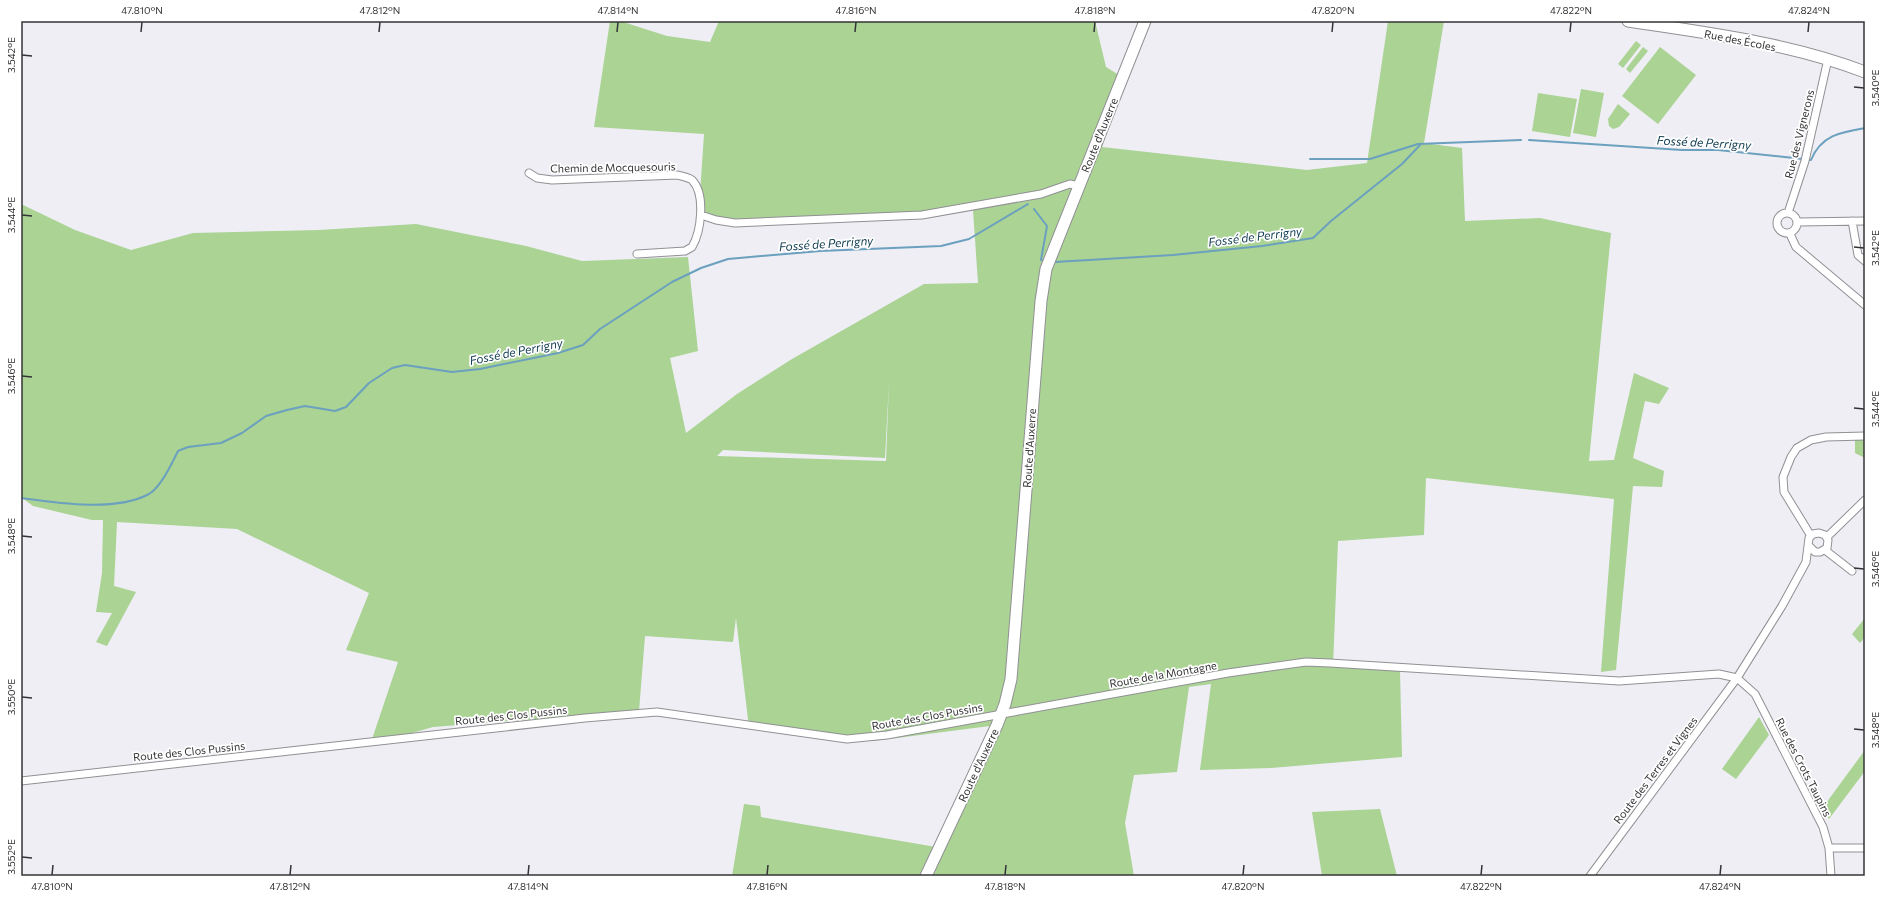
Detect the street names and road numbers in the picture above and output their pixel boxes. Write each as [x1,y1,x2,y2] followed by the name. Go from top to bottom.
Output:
[1703,26,1777,53] street label: Rue des Écoles
[1782,88,1816,180] street label: Rue des Vignerons
[1078,96,1120,174] street label: Route d'Auxerre
[550,159,676,175] street label: Chemin de Mocquesouris
[1020,408,1038,488] street label: Route d'Auxerre
[1108,658,1218,690] street label: Route de la Montagne
[871,700,983,732] street label: Route des Clos Pussins
[454,703,568,727] street label: Route des Clos Pussins
[1610,714,1700,826] street label: Route des Terres et Vignes
[1773,715,1835,819] street label: Rue des Crots Taupins
[955,726,1001,804] street label: Route d'Auxerre
[132,739,246,763] street label: Route des Clos Pussins

